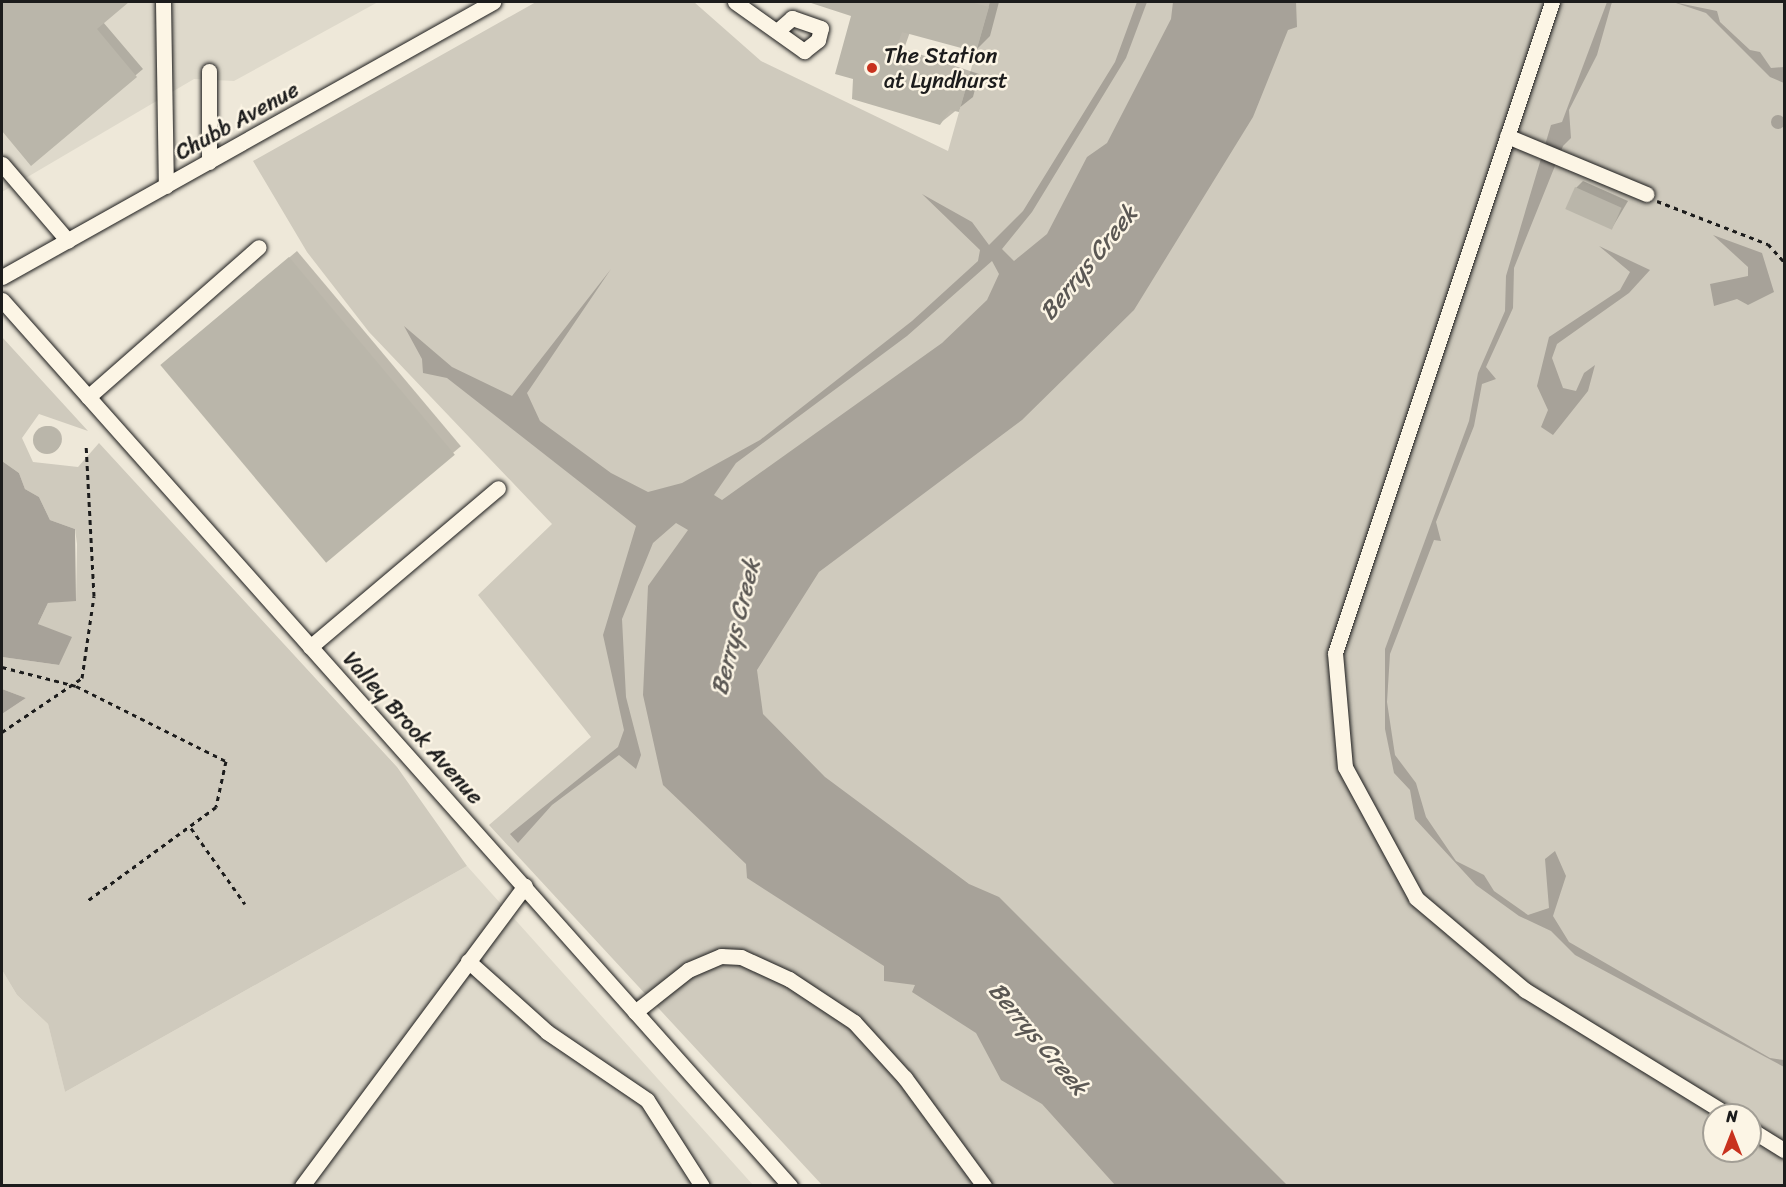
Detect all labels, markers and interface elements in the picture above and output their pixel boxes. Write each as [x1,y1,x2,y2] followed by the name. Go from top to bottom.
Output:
[884,42,1006,94] place label: The Station at Lyndhurst
[865,61,879,75] marker: The Station at Lyndhurst
[171,76,303,166] street label: Chubb Avenue
[1034,200,1144,326] water label: Berrys Creek
[705,556,767,698] water label: Berrys Creek
[338,646,488,810] street label: Valley Brook Avenue
[982,977,1094,1101] water label: Berrys Creek
[1726,1102,1738,1131] text: N
[1702,1103,1762,1163] north arrow

